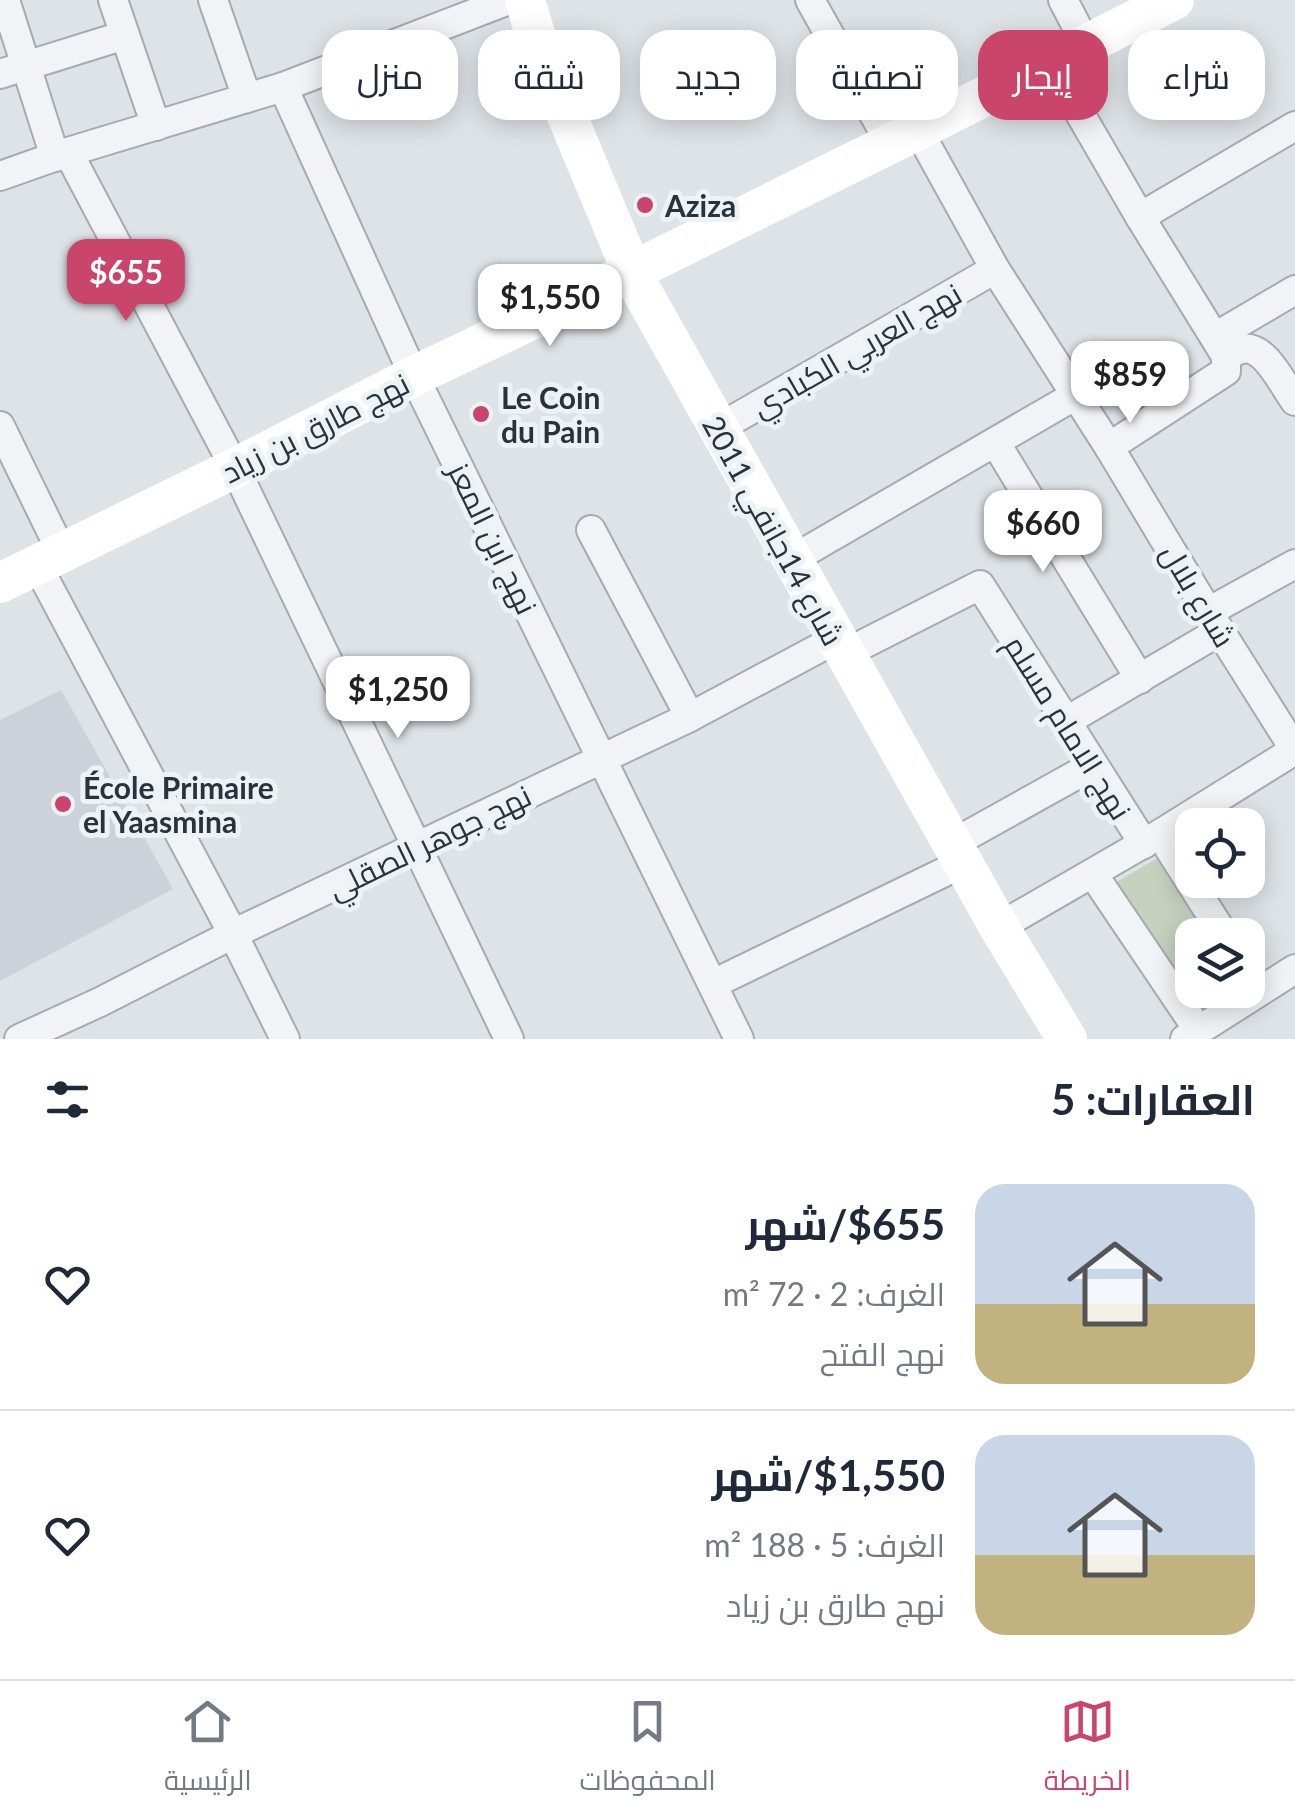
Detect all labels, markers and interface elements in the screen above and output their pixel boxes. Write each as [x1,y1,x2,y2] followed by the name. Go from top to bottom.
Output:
[322,30,458,120] chip: منزل
[478,30,620,120] chip: شقة
[640,30,776,120] chip: جديد
[796,30,958,120] chip: تصفية
[978,30,1108,120] chip: إيجار
[1128,30,1265,120] chip: شراء
[664,187,736,223] place label: Aziza
[634,194,656,216] marker: Aziza
[67,239,185,324] pin: $655
[89,252,163,291] text: $655
[469,264,631,349] pin: $1,550
[745,274,971,430] street label: نهج العربي الكبادي
[500,277,600,316] text: $1,550
[1071,341,1189,426] pin: $859
[1093,354,1167,393] text: $859
[215,364,416,493] street label: نهج طارق بن زياد
[501,379,600,449] place label: Le Coin du Pain
[470,403,492,425] marker: Le Coin du Pain
[690,409,852,655] street label: شارع 14جانفي 2011
[437,455,546,621] street label: نهج ابن المعز
[984,490,1102,575] pin: $660
[1006,503,1080,542] text: $660
[1151,537,1244,655] street label: شارع بلال
[995,628,1140,828] street label: نهج الامام مسلم
[317,656,479,741] pin: $1,250
[348,669,448,708] text: $1,250
[83,769,274,839] place label: École Primaire el Yaasmina
[322,776,540,912] street label: نهج جوهر الصقلي
[52,793,74,815] marker: École Primaire el Yaasmina
[1175,808,1265,1008] map controls
[1175,808,1265,898] button: locate
[1175,918,1265,1008] button: layers
[40,1072,95,1127] icon: filters
[1051,1074,1255,1124] text: العقارات: 5
[746,1199,945,1249] text: $655/شهر
[1055,1224,1175,1344] icon: home
[40,1257,95,1312] icon: heart
[723,1274,945,1313] text: الغرف: 2 · 72 m²
[820,1334,945,1373] text: نهج الفتح
[712,1450,945,1500] text: $1,550/شهر
[1055,1475,1175,1595] icon: home
[40,1508,95,1563] icon: heart
[704,1525,945,1564] text: الغرف: 5 · 188 m²
[726,1585,945,1624] text: نهج طارق بن زياد
[164,1694,252,1806] tab: الرئيسية
[580,1694,716,1806] tab: المحفوظات
[1044,1694,1131,1806] tab: الخريطة

